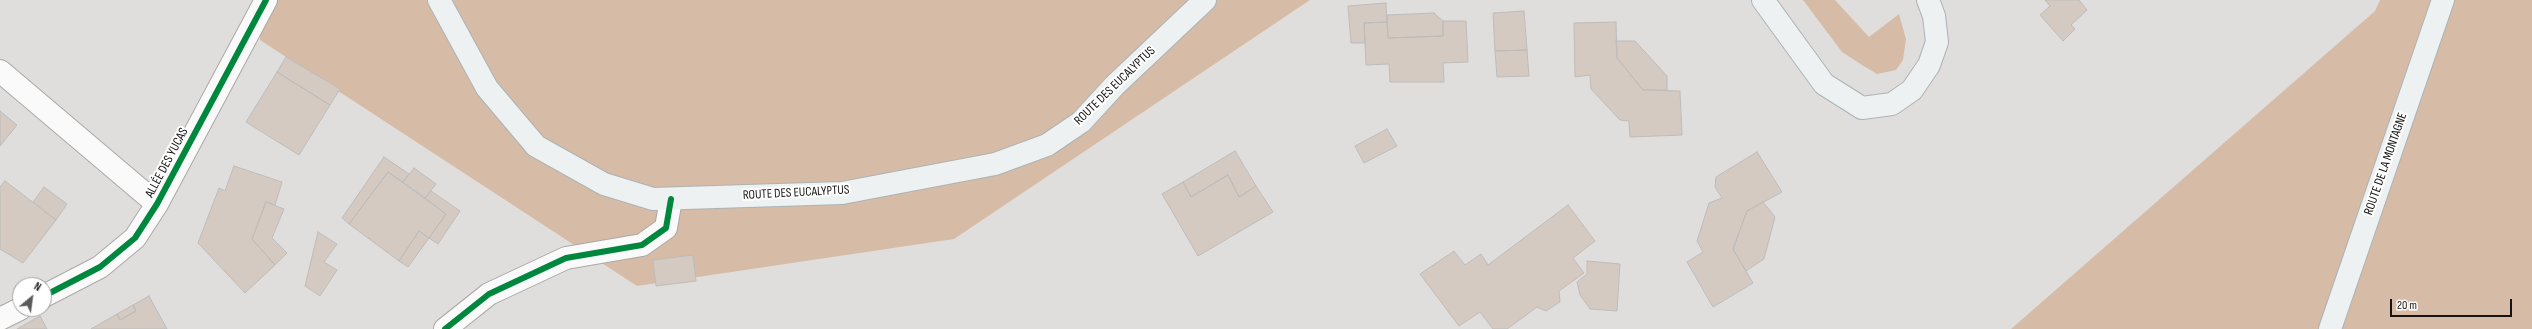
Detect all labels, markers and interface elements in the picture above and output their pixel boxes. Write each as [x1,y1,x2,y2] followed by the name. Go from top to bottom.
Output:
[1071,43,1159,129] street label: ROUTE DES EUCALYPTUS
[2361,111,2411,217] street label: ROUTE DE LA MONTAGNE
[142,126,192,200] street label: ALLÉE DES YUCAS
[742,182,850,204] street label: ROUTE DES EUCALYPTUS
[12,277,52,317] north arrow
[32,280,43,294] text: N
[2392,291,2514,317] scale bar
[2397,298,2417,313] text: 20 m

